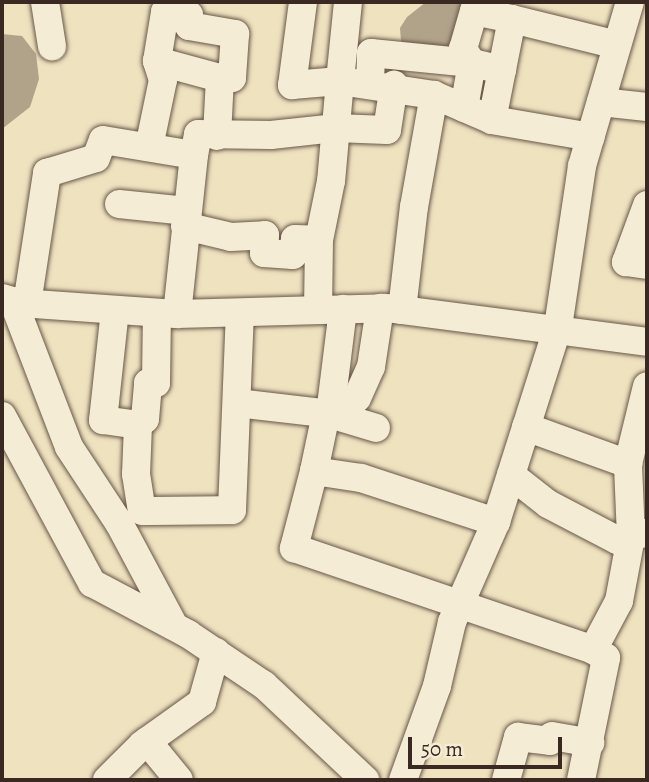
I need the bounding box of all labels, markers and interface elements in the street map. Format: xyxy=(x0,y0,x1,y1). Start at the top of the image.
scale bar xyxy=(411,722,565,766)
text: 50 m xyxy=(421,735,463,763)

